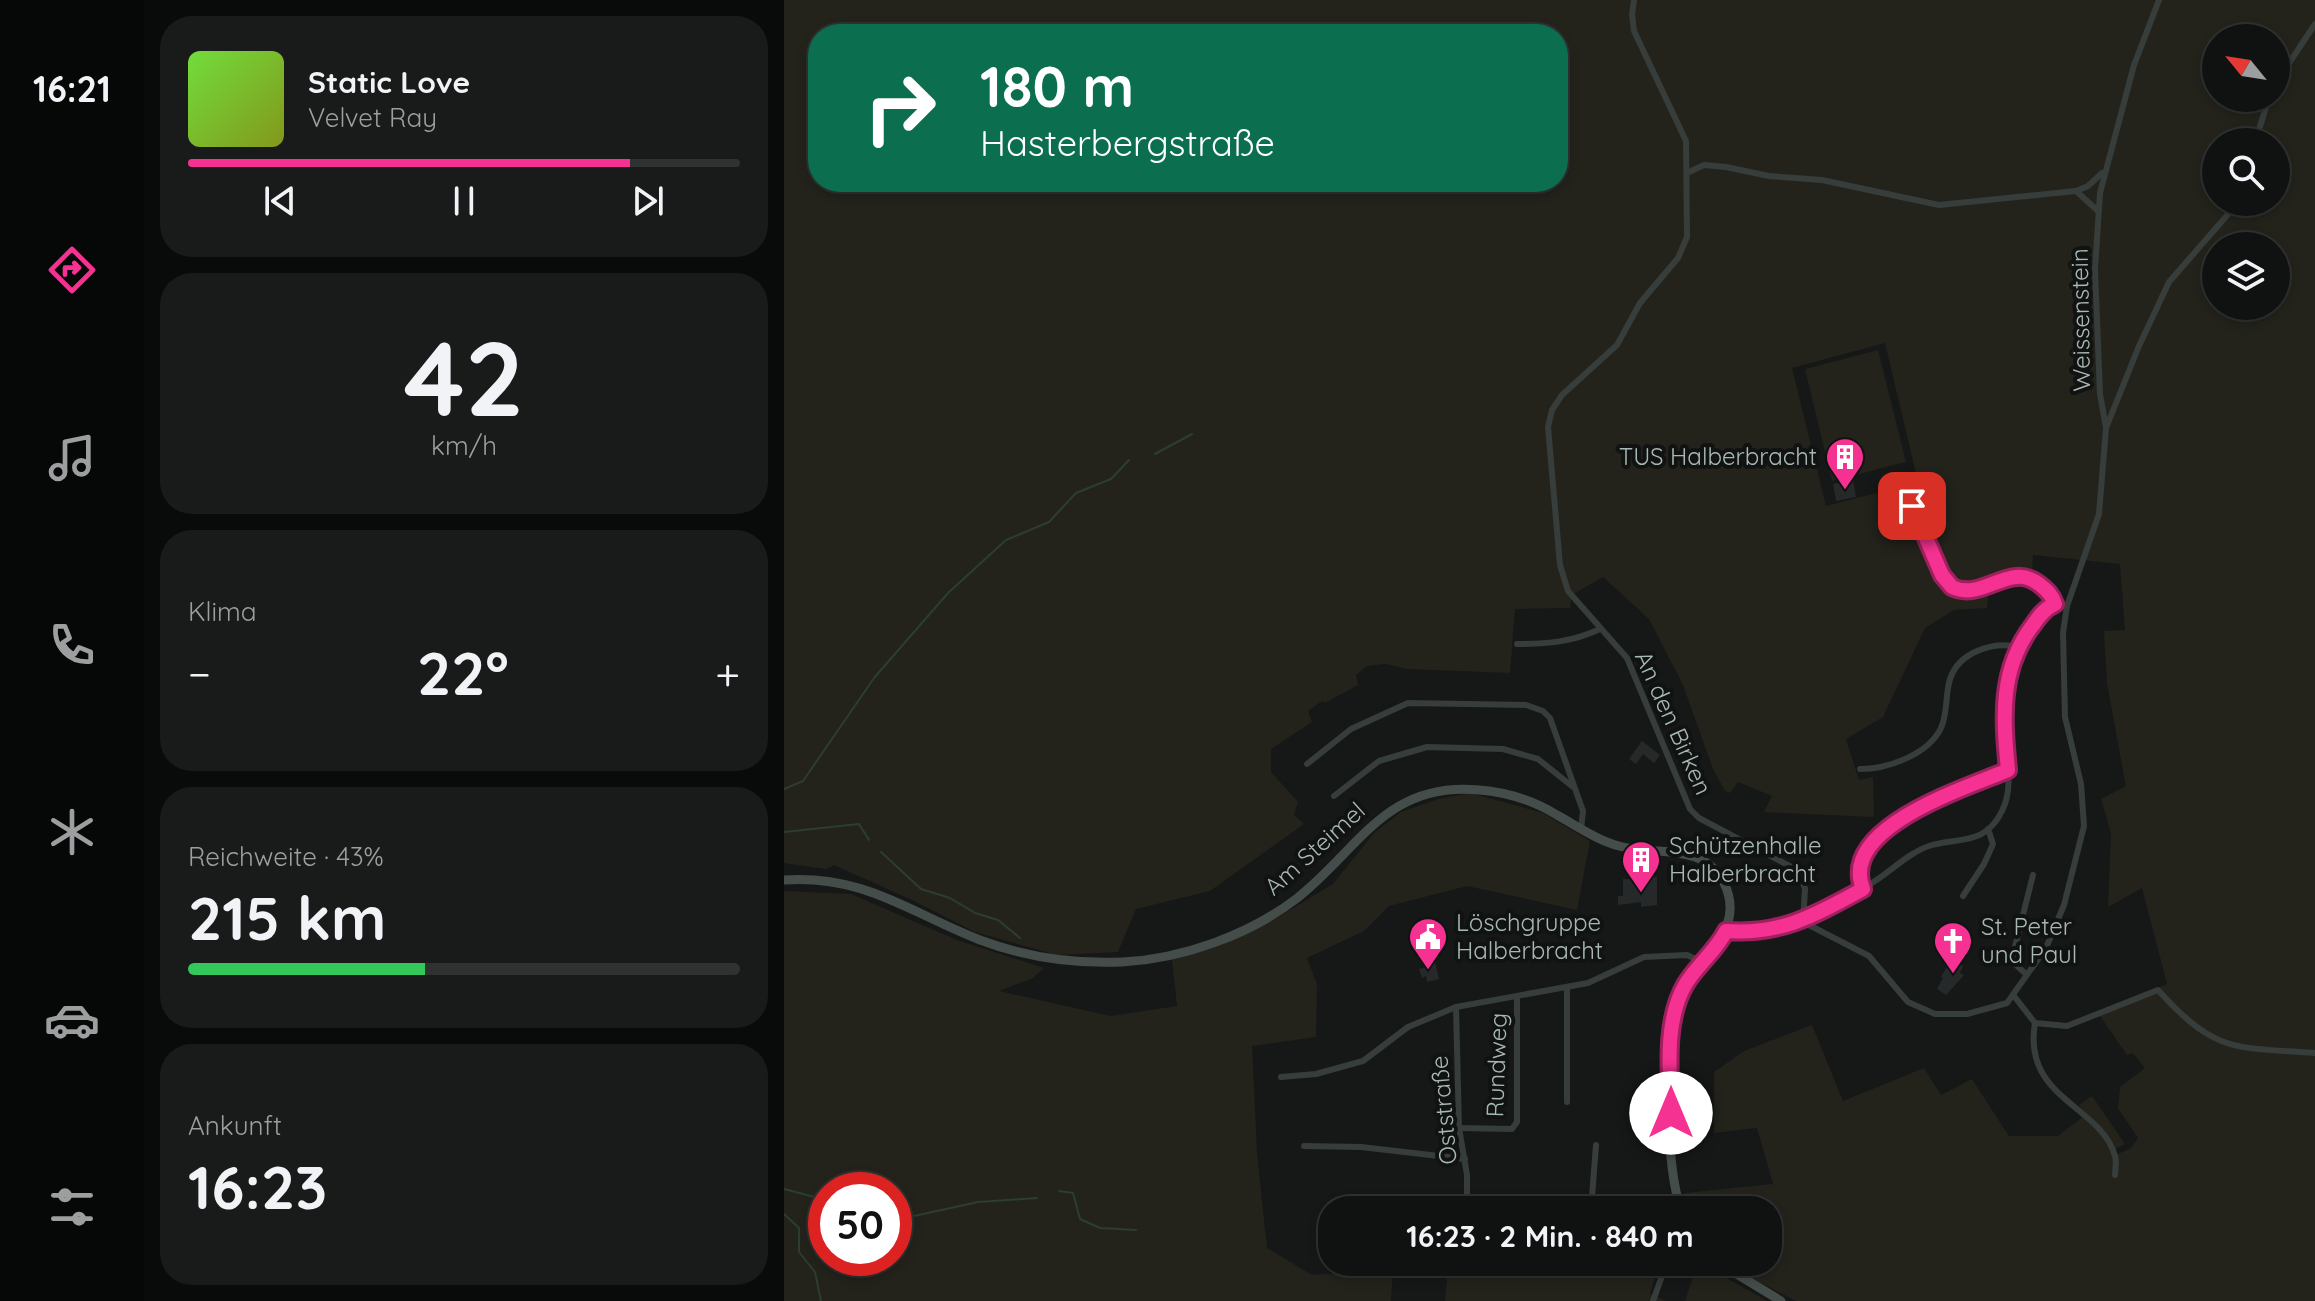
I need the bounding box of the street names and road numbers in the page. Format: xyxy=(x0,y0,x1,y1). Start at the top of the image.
street label: Weissenstein xyxy=(2064,248,2096,392)
street label: An den Birken xyxy=(1629,646,1719,799)
street label: Am Steimel xyxy=(1258,795,1371,901)
street label: Rundweg xyxy=(1479,1012,1513,1118)
street label: Oststraße xyxy=(1423,1054,1463,1166)

